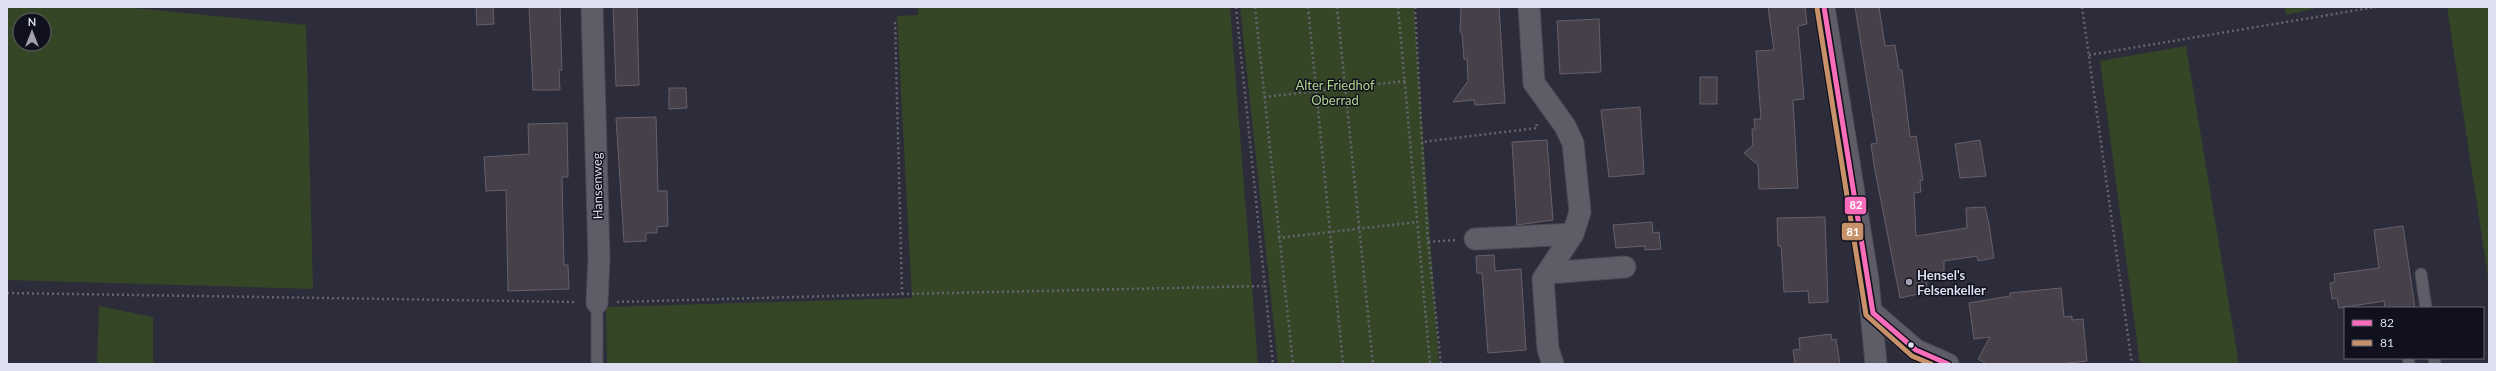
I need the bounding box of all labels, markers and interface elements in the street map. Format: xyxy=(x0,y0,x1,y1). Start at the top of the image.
north arrow xyxy=(12,12,52,52)
text: N xyxy=(28,15,36,28)
park label: Alter Friedhof Oberrad xyxy=(1296,77,1375,108)
street label: Hansenweg xyxy=(588,152,606,220)
line badge: 82 xyxy=(1844,196,1867,215)
text: 82 xyxy=(1850,198,1862,211)
line badge: 81 xyxy=(1841,222,1864,241)
text: 81 xyxy=(1847,225,1859,238)
place label: Hensel's Felsenkeller xyxy=(1917,267,1986,298)
marker: Hensel's Felsenkeller xyxy=(1904,277,1914,287)
legend xyxy=(2344,307,2484,359)
text: 82 xyxy=(2380,315,2394,330)
text: 81 xyxy=(2380,335,2394,350)
unlabelled marker xyxy=(1906,340,1916,350)

